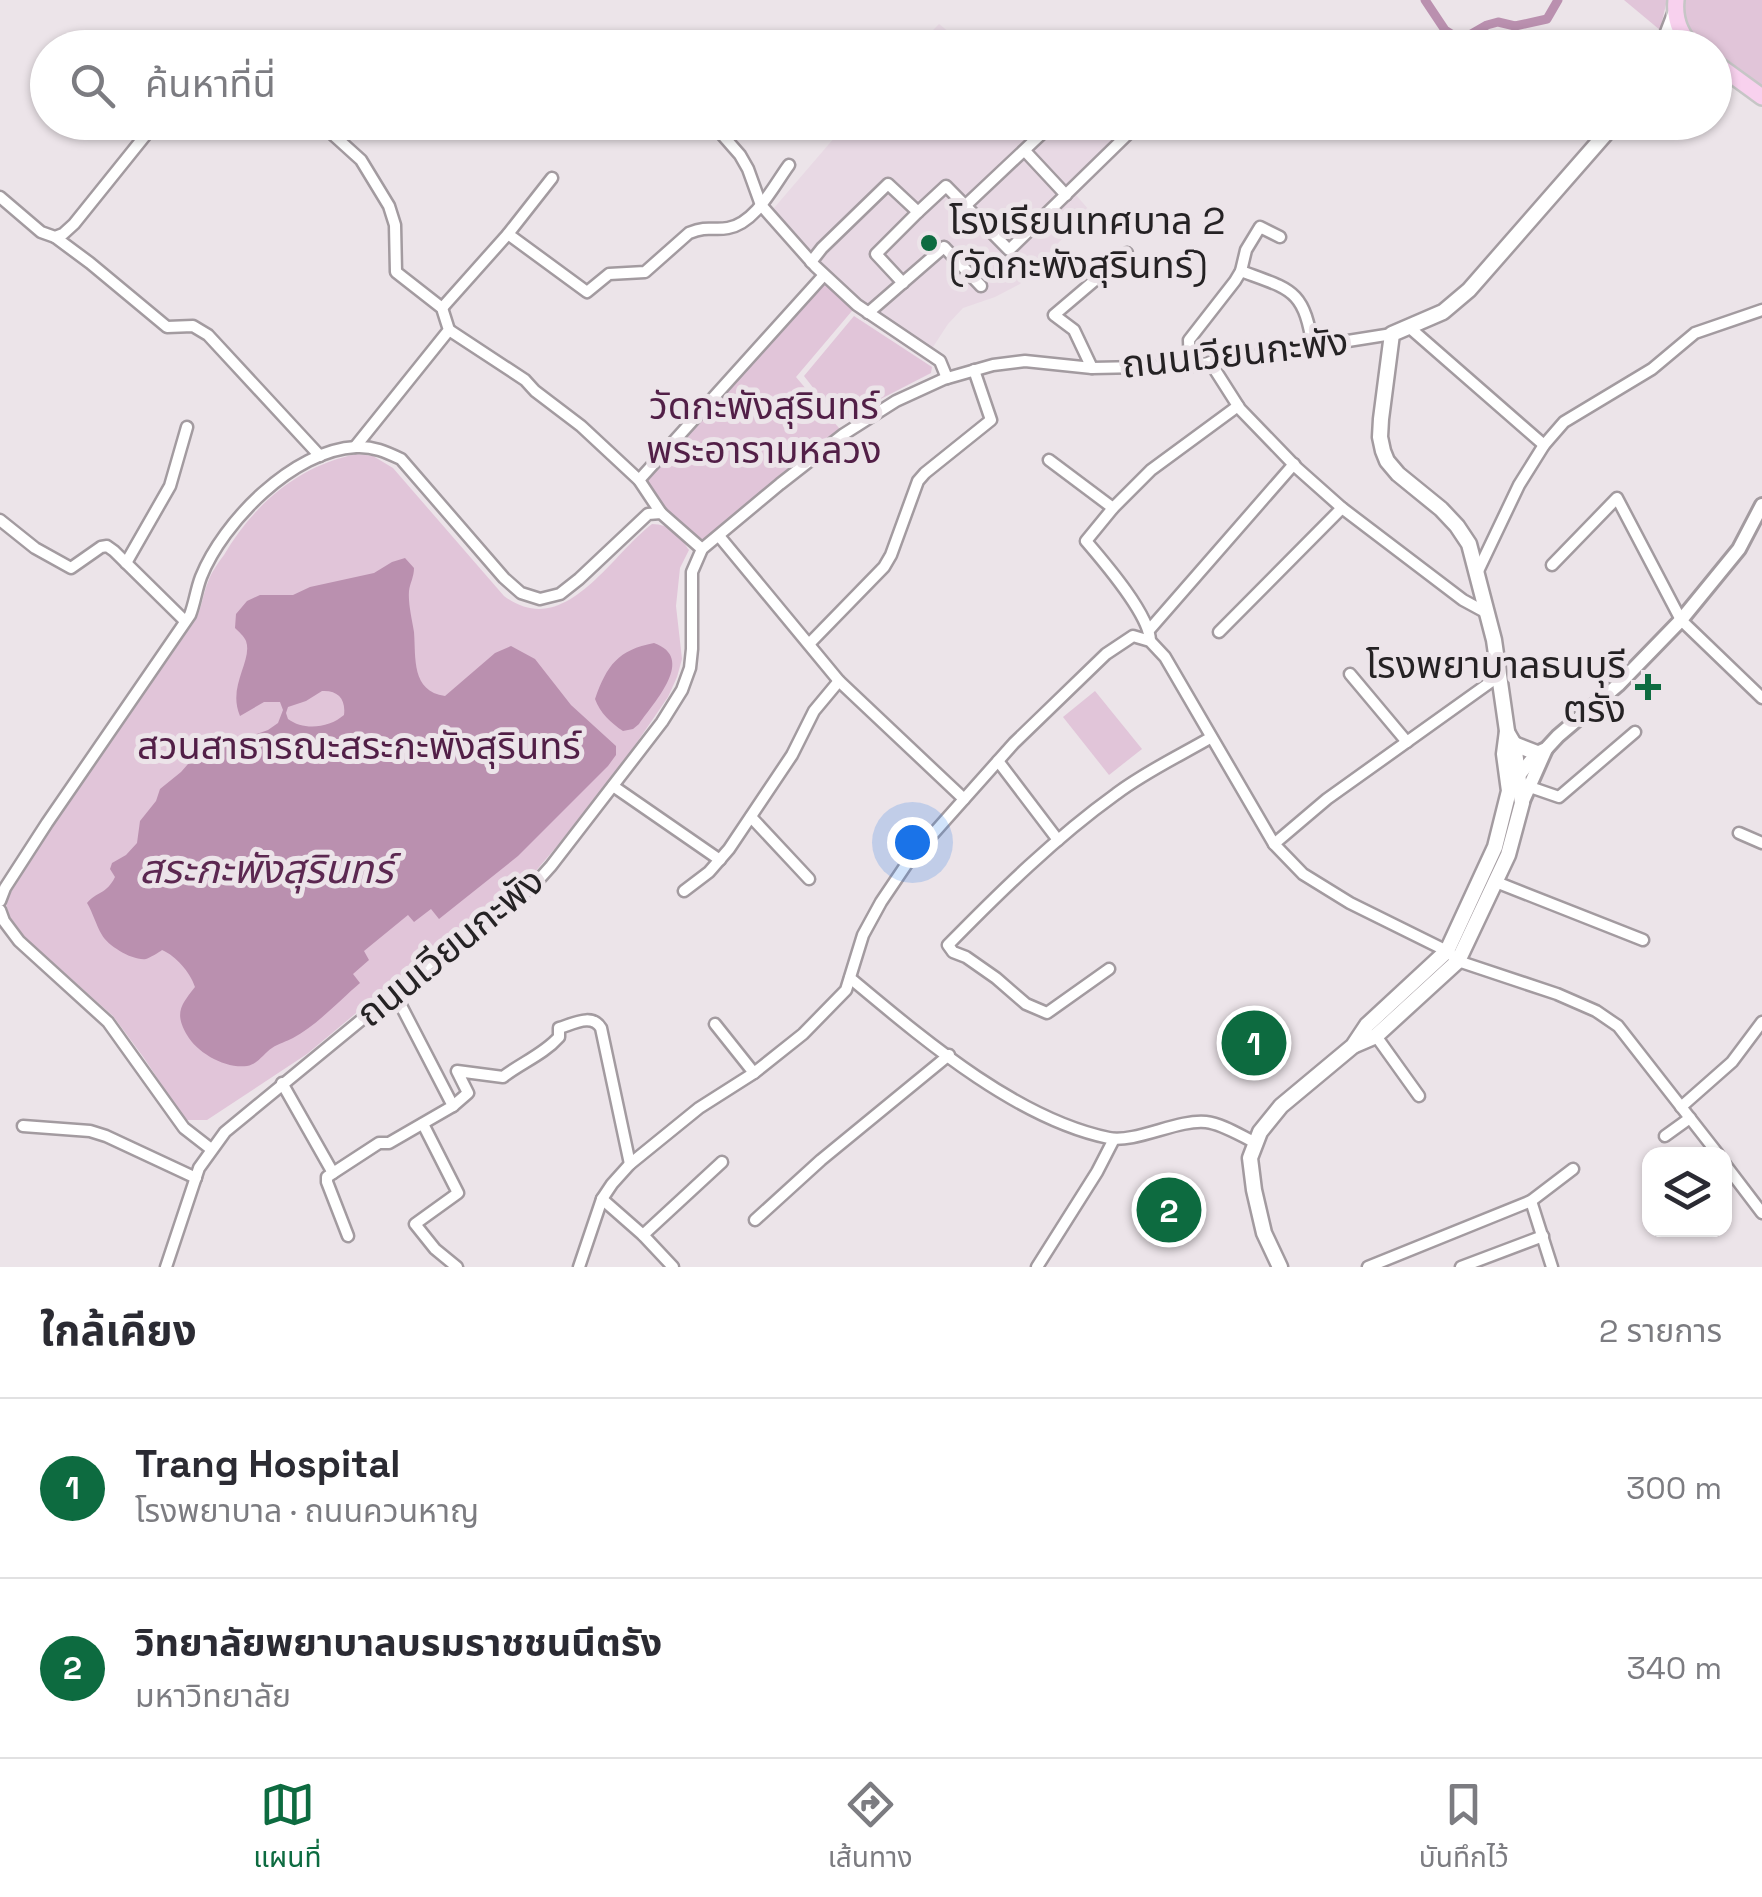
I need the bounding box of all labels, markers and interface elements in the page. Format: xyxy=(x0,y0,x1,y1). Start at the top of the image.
search box xyxy=(30,30,1732,140)
icon: search xyxy=(65,58,120,113)
text: ค้นหาที่นี่ xyxy=(145,60,276,108)
place label: โรงเรียนเทศบาล 2 (วัดกะพังสุรินทร์) xyxy=(949,197,1226,289)
marker: โรงเรียนเทศบาล 2 (วัดกะพังสุรินทร์) xyxy=(918,232,940,254)
street label: ถนนเวียนกะพัง xyxy=(1119,317,1351,389)
park label: วัดกะพังสุรินทร์ พระอารามหลวง xyxy=(646,382,882,474)
place label: โรงพยาบาลธนบุรี ตรัง xyxy=(1366,641,1626,733)
marker: โรงพยาบาลธนบุรี ตรัง xyxy=(1635,674,1661,700)
park label: สวนสาธารณะสระกะพังสุรินทร์ xyxy=(137,722,582,770)
your location xyxy=(887,817,938,868)
water label: สระกะพังสุรินทร์ xyxy=(139,844,402,895)
street label: ถนนเวียนกะพัง xyxy=(347,857,553,1037)
pin: 1 xyxy=(1222,1006,1286,1080)
map controls xyxy=(1642,1147,1732,1237)
button: layers xyxy=(1642,1147,1732,1237)
pin: 2 xyxy=(1136,1172,1202,1248)
text: ใกล้เคียง xyxy=(40,1304,197,1357)
text: 2 รายการ xyxy=(1599,1311,1722,1351)
text: Trang Hospital xyxy=(135,1440,400,1488)
text: 1 xyxy=(65,1468,80,1508)
text: 300 m xyxy=(1626,1468,1722,1508)
text: โรงพยาบาล · ถนนควนหาญ xyxy=(135,1491,479,1531)
text: วิทยาลัยพยาบาลบรมราชชนนีตรัง xyxy=(135,1619,662,1667)
text: 2 xyxy=(63,1648,82,1688)
text: 340 m xyxy=(1626,1648,1722,1688)
text: มหาวิทยาลัย xyxy=(135,1676,291,1716)
tab: แผนที่ xyxy=(253,1777,321,1880)
tab: เส้นทาง xyxy=(828,1777,912,1880)
tab: บันทึกไว้ xyxy=(1419,1777,1509,1880)

